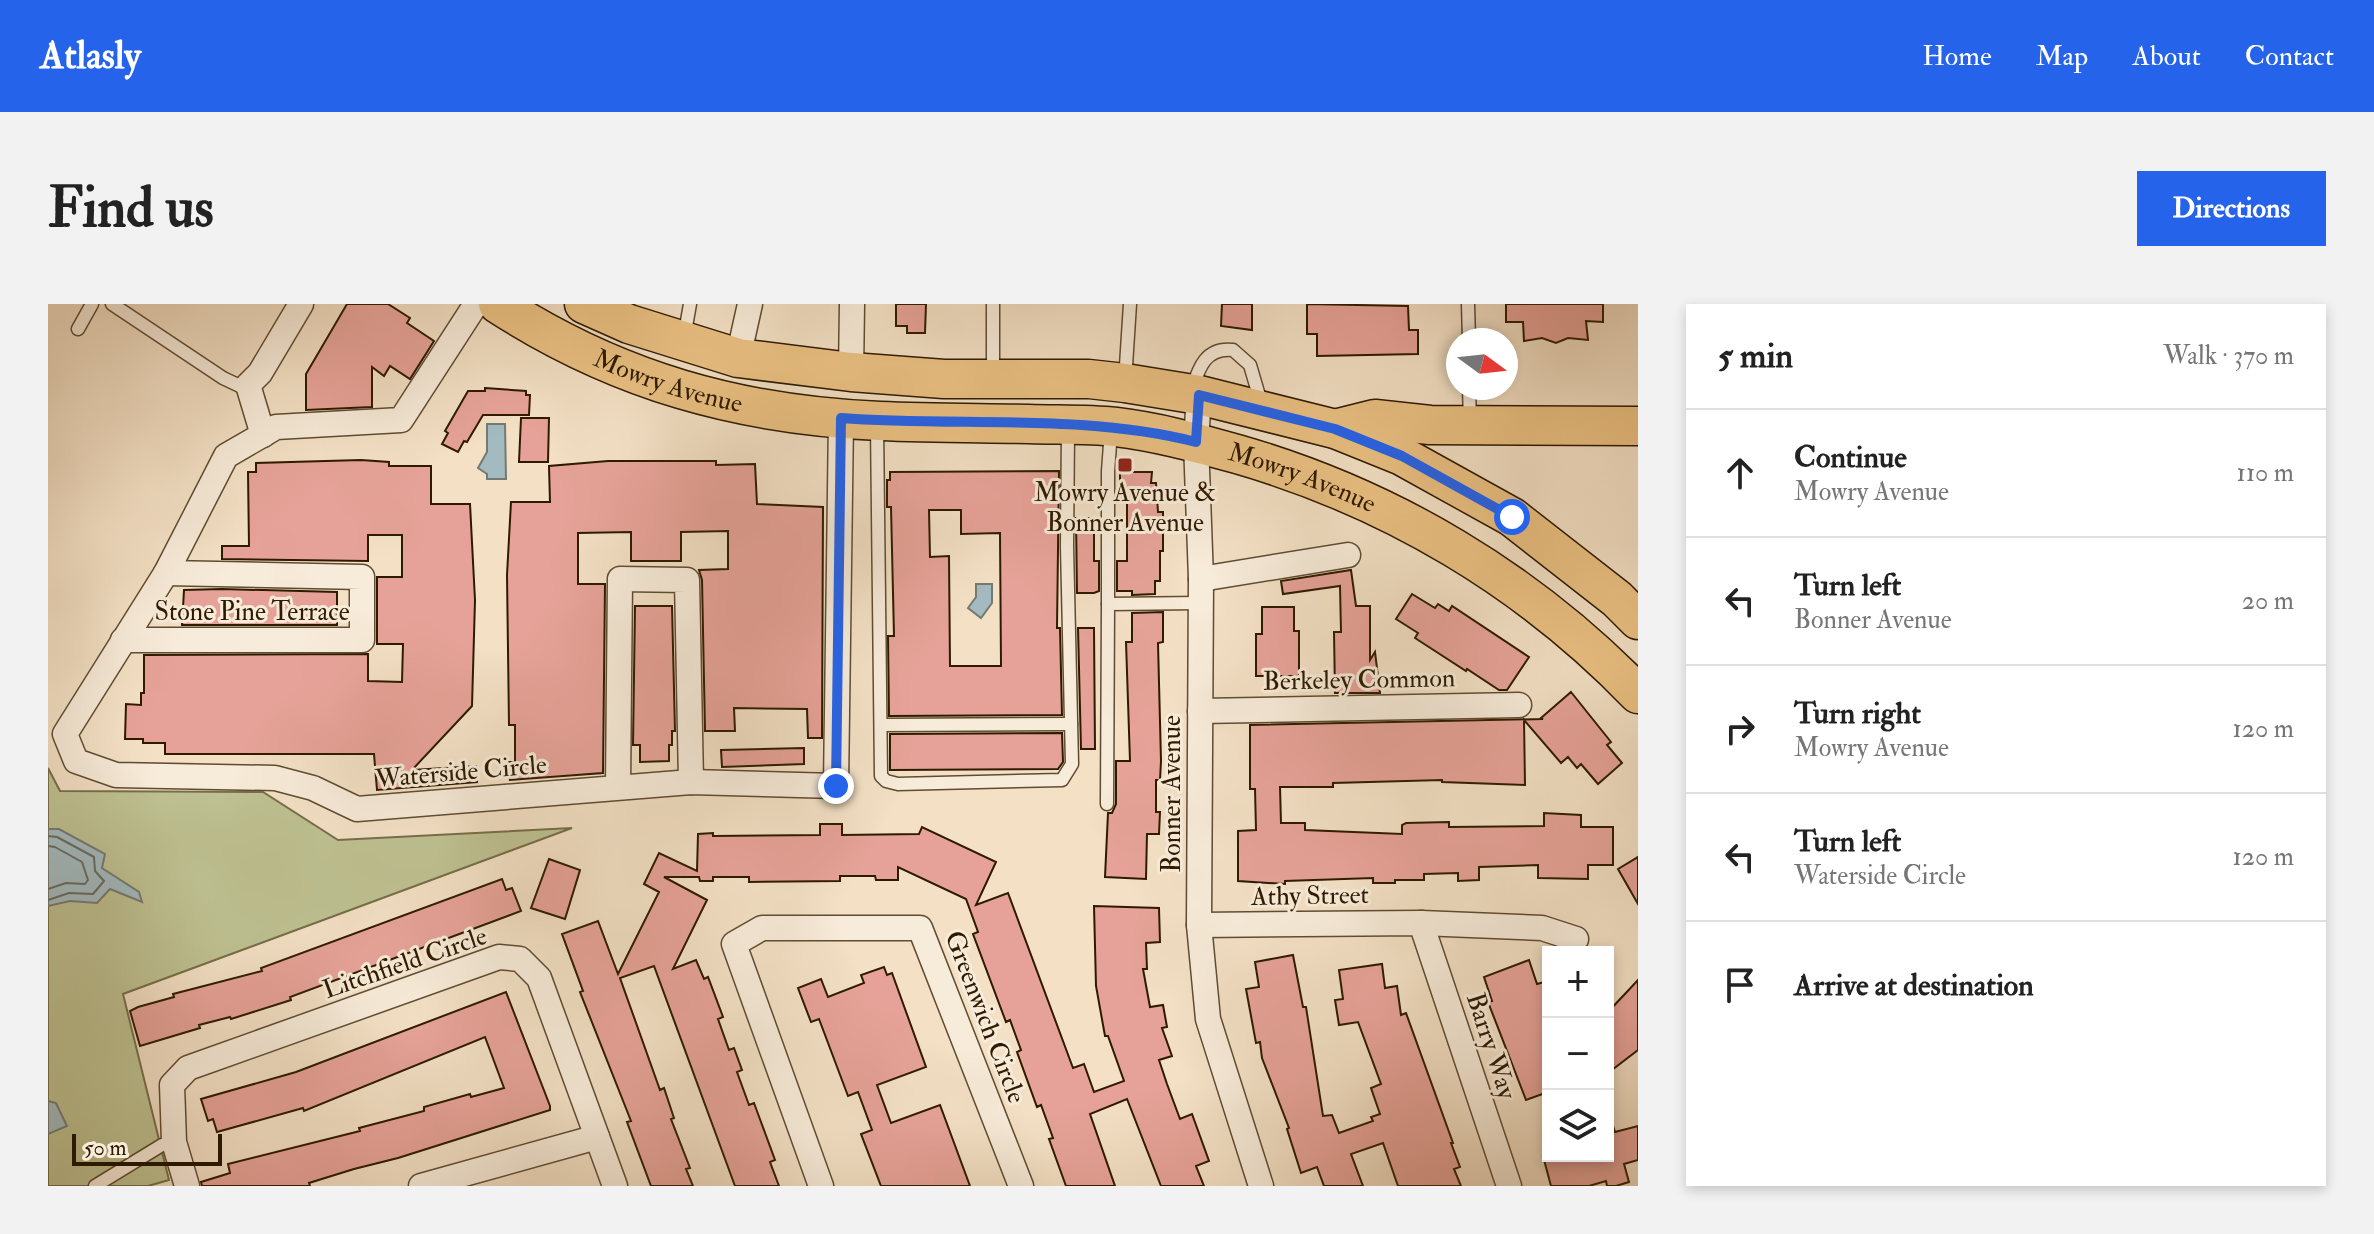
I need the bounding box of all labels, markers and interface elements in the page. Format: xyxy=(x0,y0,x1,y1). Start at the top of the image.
text: Atlasly xyxy=(40,32,141,80)
text: Home xyxy=(1922,39,1992,74)
text: Map xyxy=(2036,39,2088,74)
text: About xyxy=(2132,39,2201,74)
text: Contact xyxy=(2245,39,2334,74)
button: Directions xyxy=(2137,171,2326,246)
text: Find us xyxy=(48,173,214,244)
north arrow xyxy=(1446,328,1518,400)
text: 5 min xyxy=(1718,335,1793,378)
text: Walk · 370 m xyxy=(2163,340,2294,372)
street label: Mowry Avenue xyxy=(588,342,745,420)
street label: Mowry Avenue xyxy=(1225,436,1381,520)
text: Continue xyxy=(1794,439,1907,476)
icon: ahead xyxy=(1718,451,1762,495)
marker: Mowry Avenue & Bonner Avenue xyxy=(1116,456,1134,474)
text: 110 m xyxy=(2237,457,2294,489)
text: Mowry Avenue xyxy=(1794,476,1949,508)
place label: Mowry Avenue & Bonner Avenue xyxy=(1034,477,1216,539)
route start xyxy=(1494,499,1530,535)
text: Turn left xyxy=(1794,567,1901,604)
icon: left xyxy=(1718,579,1762,623)
text: 20 m xyxy=(2242,585,2294,617)
street label: Stone Pine Terrace xyxy=(154,596,350,628)
text: Bonner Avenue xyxy=(1794,604,1952,636)
street label: Berkeley Common xyxy=(1262,662,1456,698)
text: Turn right xyxy=(1794,695,1921,732)
icon: right xyxy=(1718,707,1762,751)
text: 120 m xyxy=(2233,713,2294,745)
street label: Bonner Avenue xyxy=(1156,715,1188,873)
text: Mowry Avenue xyxy=(1794,732,1949,764)
street label: Waterside Circle xyxy=(373,749,548,796)
route end xyxy=(818,768,854,804)
text: Turn left xyxy=(1794,823,1901,860)
icon: left xyxy=(1718,835,1762,879)
text: 120 m xyxy=(2233,841,2294,873)
text: Waterside Circle xyxy=(1794,860,1966,892)
street label: Athy Street xyxy=(1250,879,1369,913)
street label: Litchfield Circle xyxy=(319,920,491,1006)
street label: Greenwich Circle xyxy=(937,926,1033,1108)
map controls xyxy=(1542,946,1614,1162)
button: + xyxy=(1542,946,1614,1018)
icon: arrive xyxy=(1718,963,1762,1007)
text: Arrive at destination xyxy=(1794,967,2034,1004)
street label: Barry Way xyxy=(1459,989,1523,1104)
button: − xyxy=(1542,1018,1614,1090)
button: layers xyxy=(1542,1090,1614,1162)
scale bar xyxy=(72,1130,222,1166)
text: 50 m xyxy=(84,1134,126,1162)

